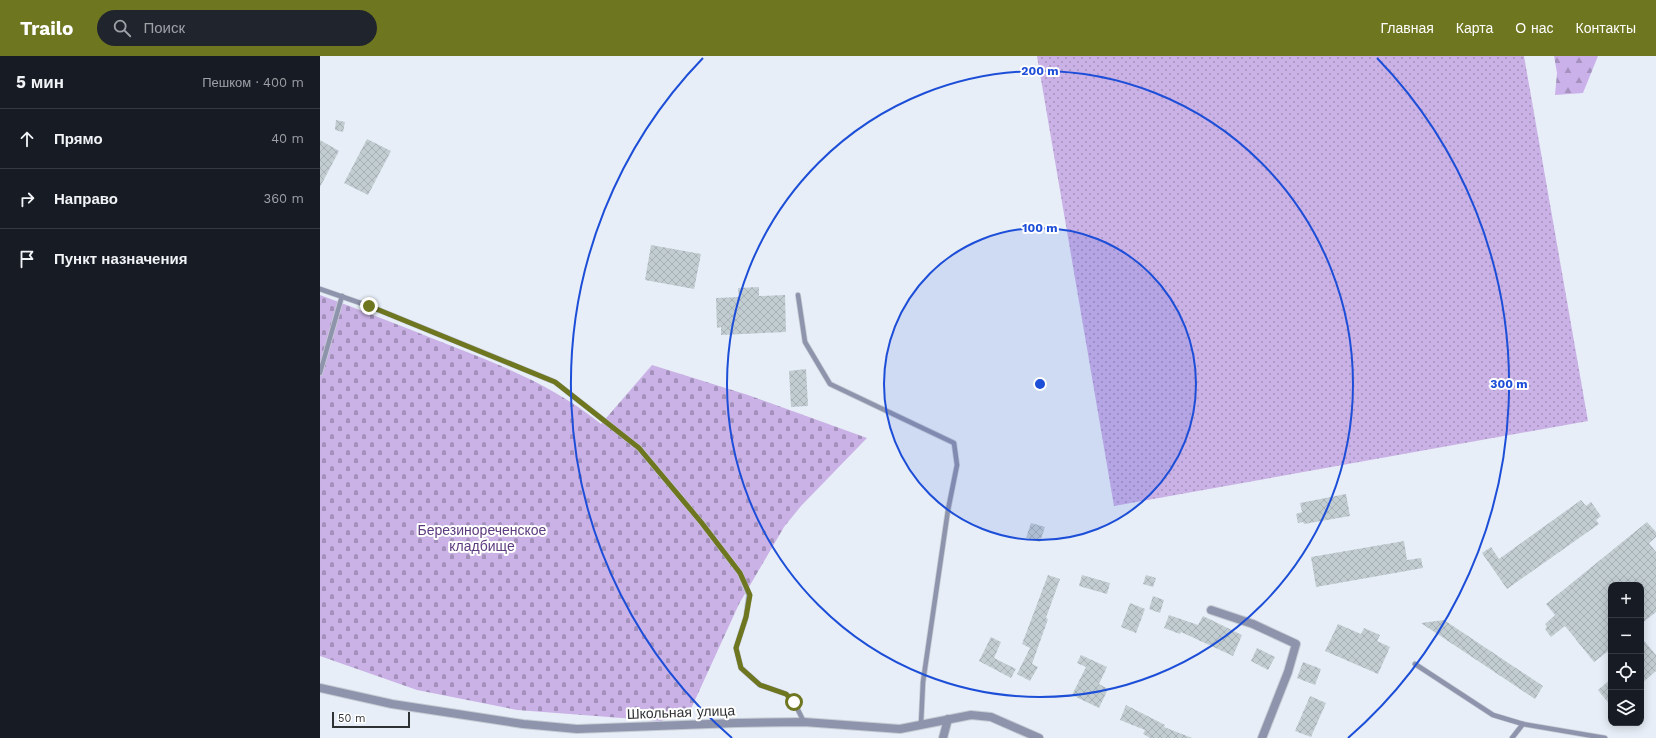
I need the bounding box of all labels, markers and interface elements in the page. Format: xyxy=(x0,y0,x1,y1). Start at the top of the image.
search box xyxy=(97,10,377,46)
text: Trailo xyxy=(20,17,73,40)
icon: search xyxy=(111,17,133,39)
text: Поиск xyxy=(143,19,185,37)
text: Главная xyxy=(1381,20,1434,36)
text: Карта xyxy=(1456,20,1493,36)
text: О нас xyxy=(1515,20,1554,36)
text: Контакты xyxy=(1576,20,1636,36)
text: 200 m xyxy=(1021,64,1059,78)
text: 5 мин xyxy=(16,72,64,92)
text: Пешком · 400 m xyxy=(202,75,304,90)
icon: ahead xyxy=(16,128,38,150)
text: Прямо xyxy=(54,130,103,148)
text: 40 m xyxy=(271,131,304,146)
icon: right xyxy=(16,188,38,210)
text: Направо xyxy=(54,190,118,208)
text: 360 m xyxy=(264,191,304,206)
text: 100 m xyxy=(1022,221,1058,235)
icon: arrive xyxy=(16,248,38,270)
text: Пункт назначения xyxy=(54,250,187,268)
route end xyxy=(360,297,378,315)
centre of rings xyxy=(1033,377,1047,391)
text: 300 m xyxy=(1490,377,1528,391)
park label: Березинореченское кладбище xyxy=(418,522,547,554)
map controls xyxy=(1608,582,1644,726)
button: + xyxy=(1608,582,1644,618)
button: − xyxy=(1608,618,1644,654)
button: locate xyxy=(1608,654,1644,690)
button: layers xyxy=(1608,690,1644,726)
route start xyxy=(785,693,803,711)
street label: Школьная улица xyxy=(627,702,736,722)
scale bar xyxy=(332,710,410,729)
text: 50 m xyxy=(338,712,365,725)

